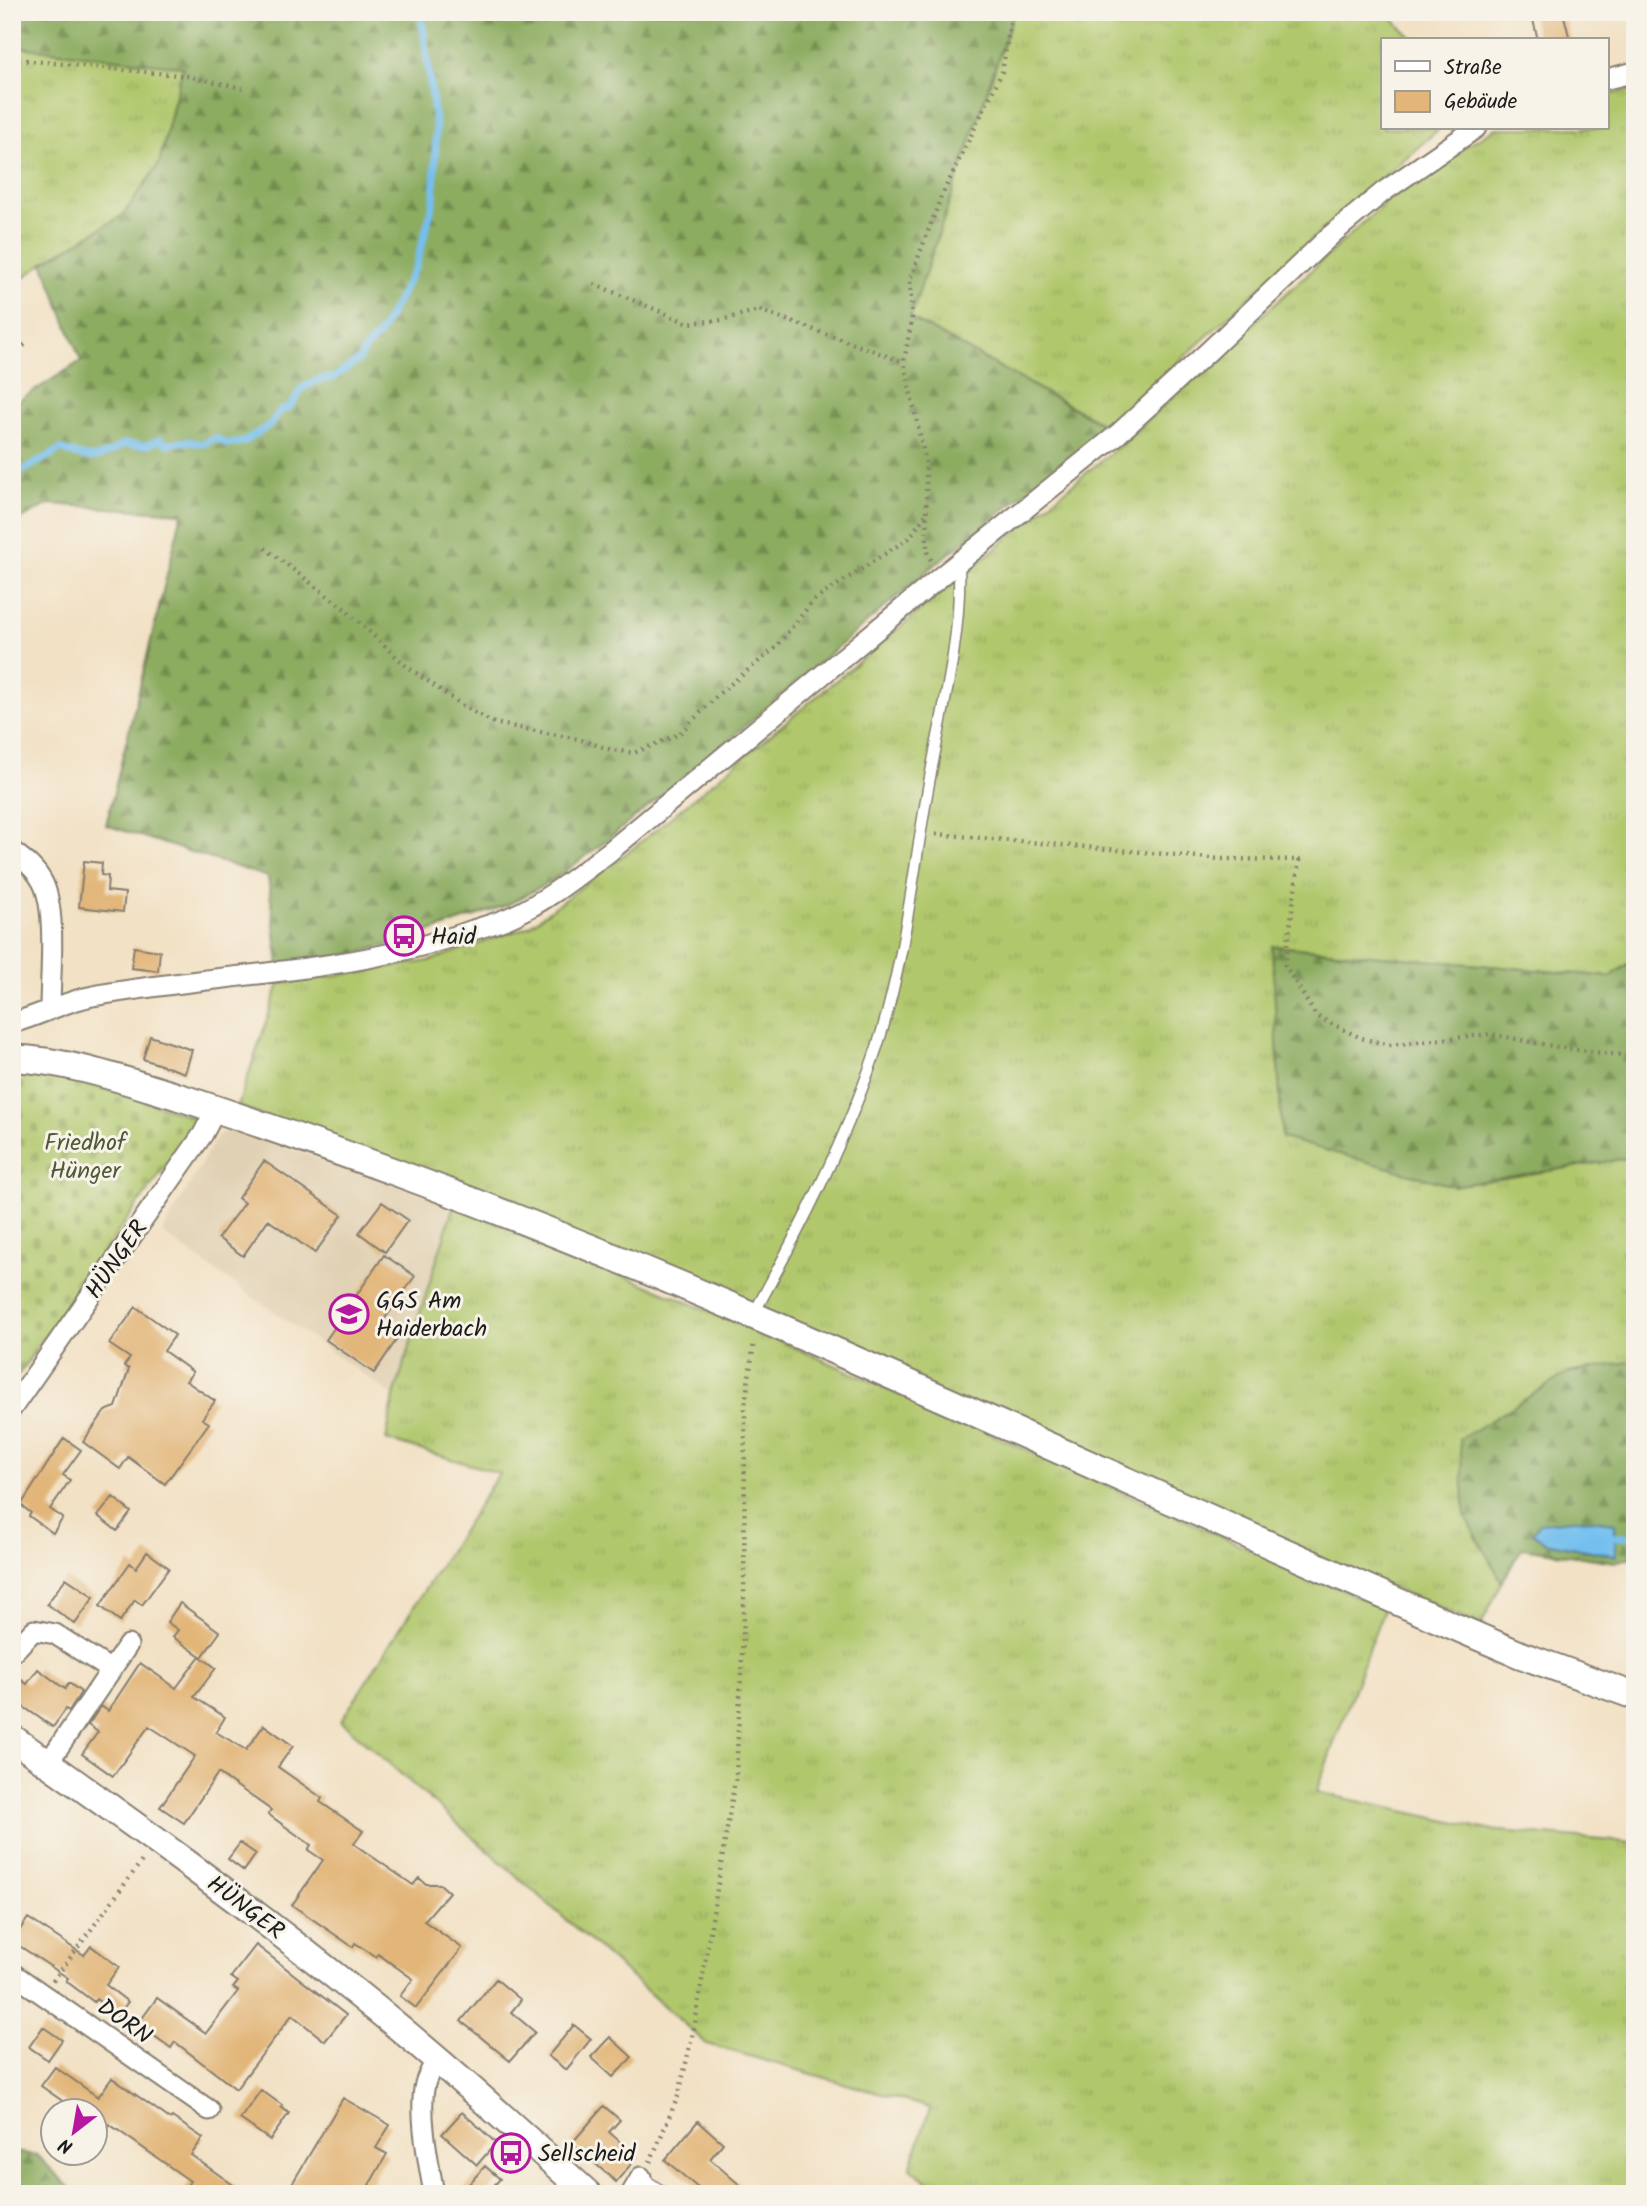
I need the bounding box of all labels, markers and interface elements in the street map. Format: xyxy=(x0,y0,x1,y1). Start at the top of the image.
legend xyxy=(1381,38,1608,130)
text: Straße xyxy=(1444,52,1502,85)
text: Gebäude xyxy=(1444,86,1518,119)
bus stop icon: Haid xyxy=(383,915,425,957)
place label: Haid xyxy=(431,918,477,957)
park label: Friedhof Hünger xyxy=(44,1124,129,1191)
street label: HÜNGER xyxy=(76,1212,159,1308)
place label: GGS Am Haiderbach xyxy=(376,1282,487,1349)
school or university icon: GGS Am Haiderbach xyxy=(328,1293,370,1335)
street label: HÜNGER xyxy=(198,1866,292,1951)
street label: DORN xyxy=(88,1989,160,2056)
north arrow xyxy=(38,2098,108,2168)
text: N xyxy=(53,2129,79,2161)
bus stop icon: Sellscheid xyxy=(490,2132,532,2174)
place label: Sellscheid xyxy=(538,2135,637,2174)

